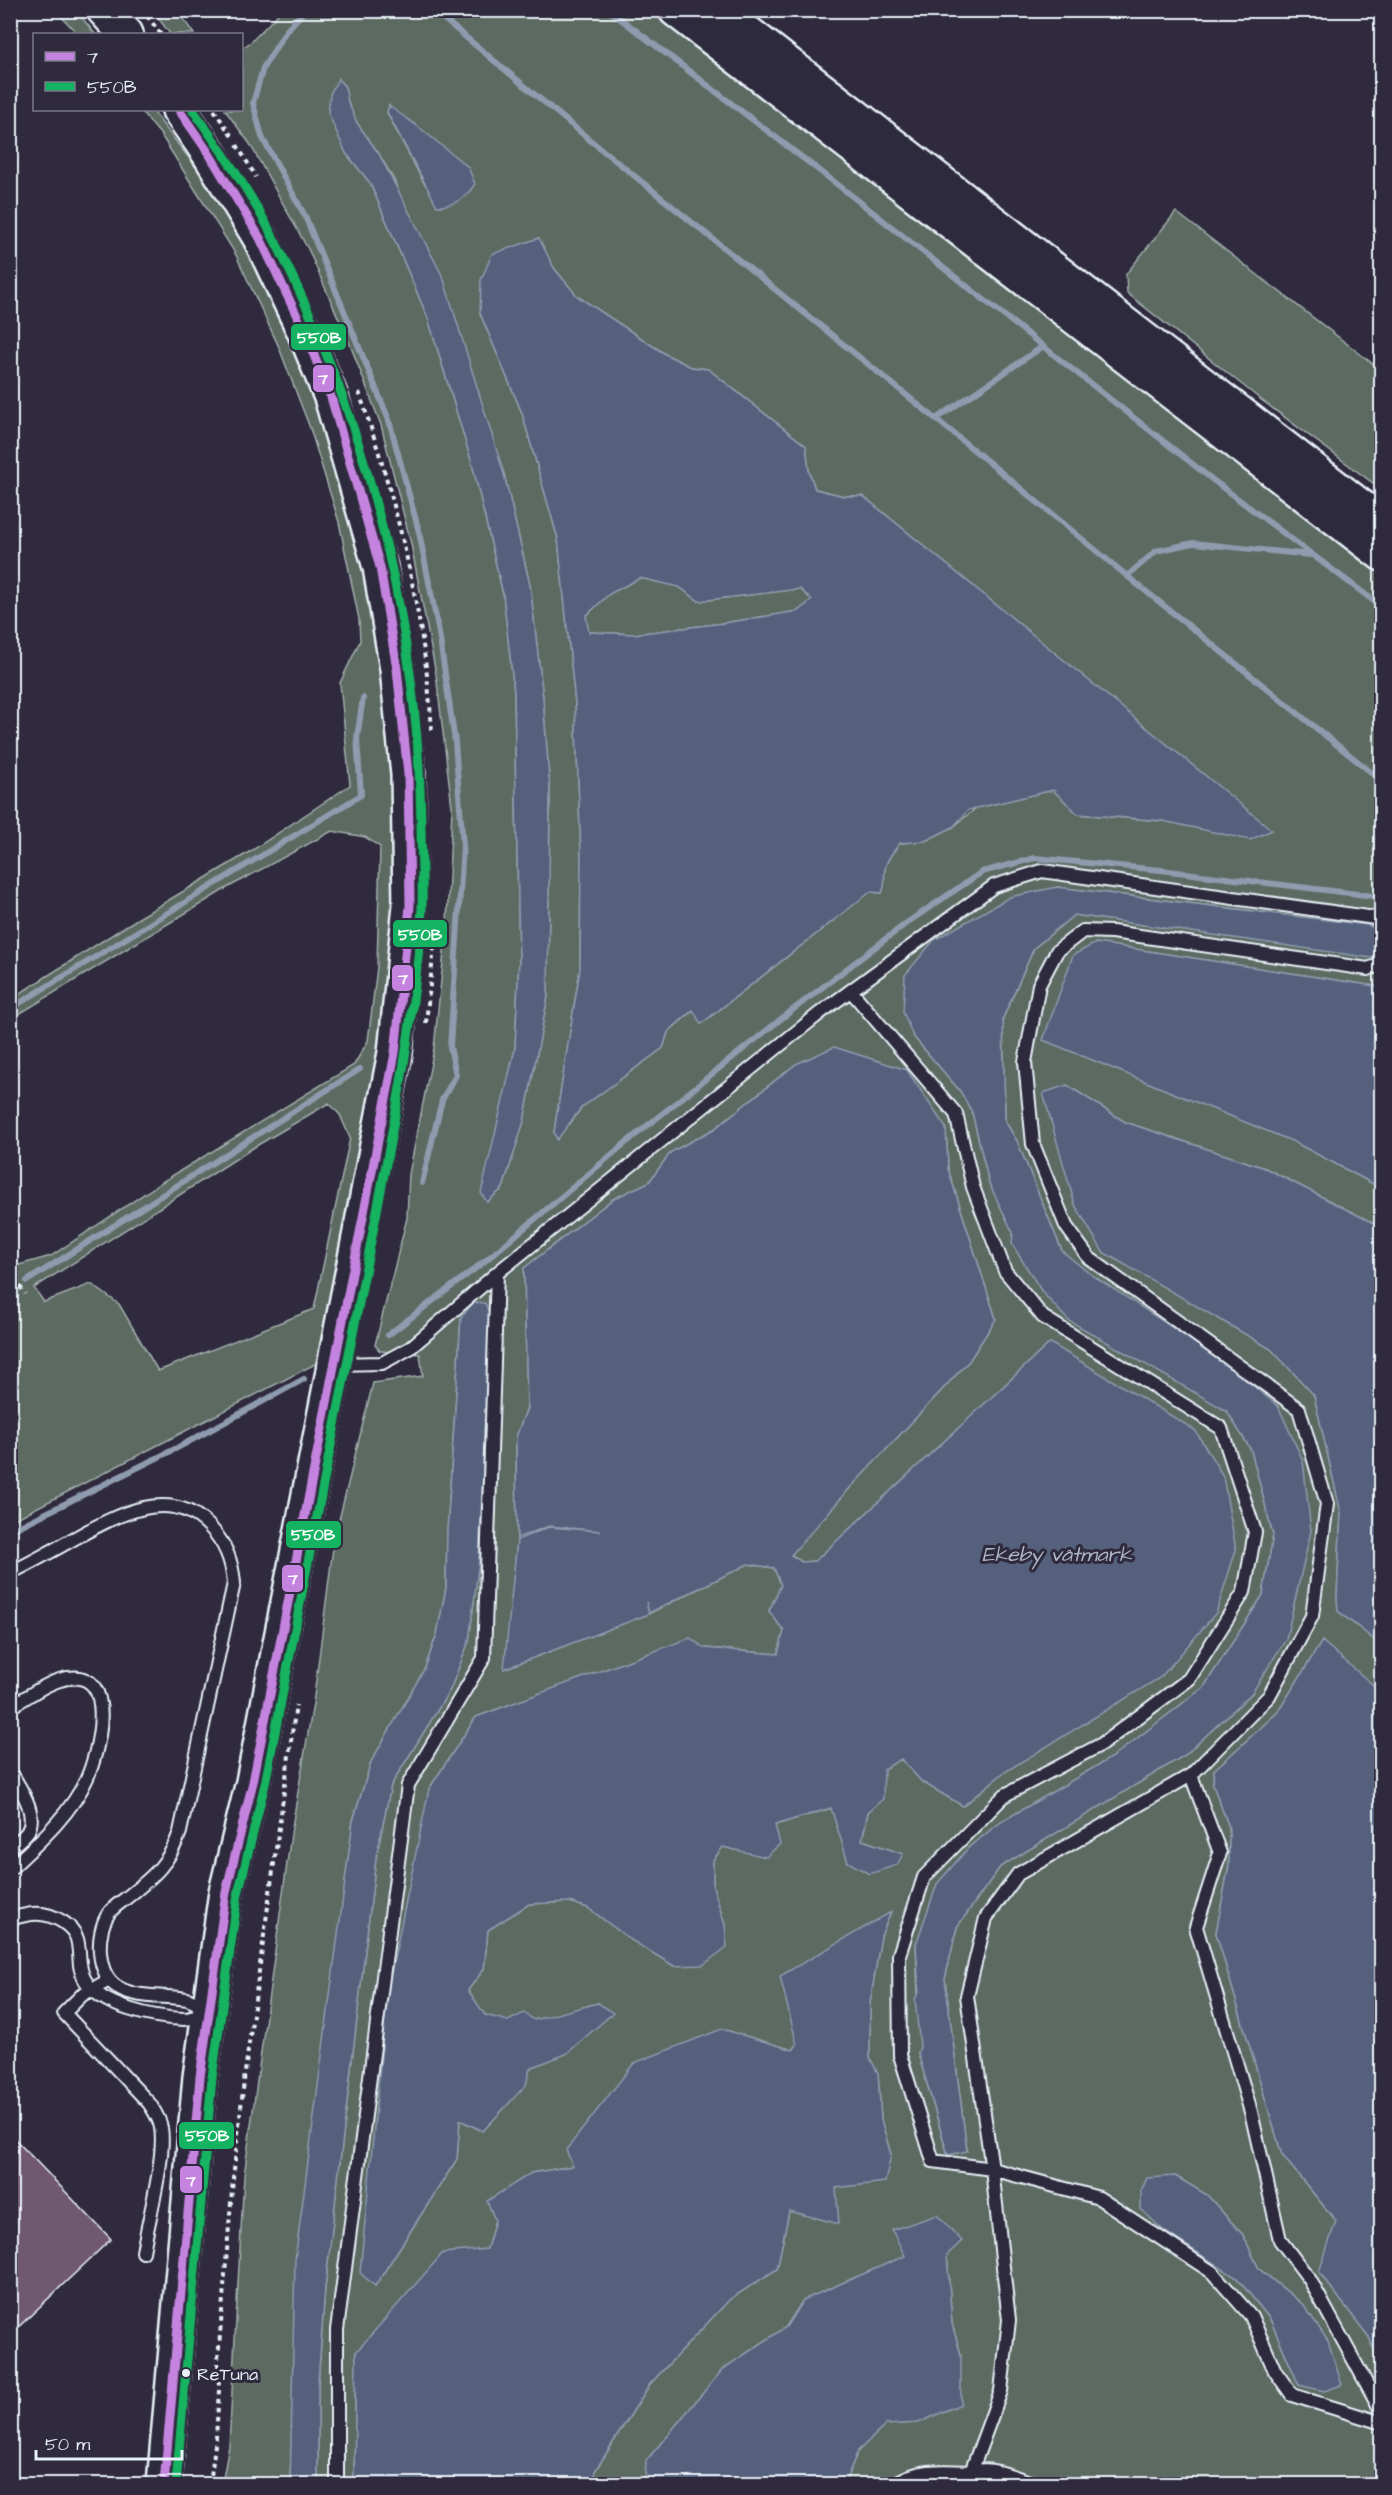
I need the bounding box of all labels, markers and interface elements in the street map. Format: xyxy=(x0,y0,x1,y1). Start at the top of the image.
legend xyxy=(33,33,243,111)
text: 7 xyxy=(87,45,98,70)
text: 550B xyxy=(87,75,137,100)
line badge: 550B xyxy=(290,323,347,351)
text: 550B xyxy=(297,327,342,349)
line badge: 7 xyxy=(312,364,335,393)
text: 7 xyxy=(317,368,328,390)
line badge: 550B xyxy=(392,919,448,948)
text: 550B xyxy=(398,924,443,946)
line badge: 7 xyxy=(391,964,414,992)
text: 7 xyxy=(397,968,408,990)
line badge: 550B xyxy=(285,1520,342,1549)
text: 550B xyxy=(291,1524,336,1546)
water label: Ekeby våtmark xyxy=(982,1540,1133,1570)
line badge: 7 xyxy=(281,1564,304,1593)
text: 7 xyxy=(287,1568,298,1590)
line badge: 550B xyxy=(178,2121,235,2150)
text: 550B xyxy=(185,2125,230,2147)
line badge: 7 xyxy=(179,2165,203,2194)
text: 7 xyxy=(185,2170,196,2192)
place label: ReTuna xyxy=(197,2362,258,2387)
marker: ReTuna xyxy=(180,2367,192,2379)
scale bar xyxy=(36,2423,182,2461)
text: 50 m xyxy=(45,2432,90,2457)

